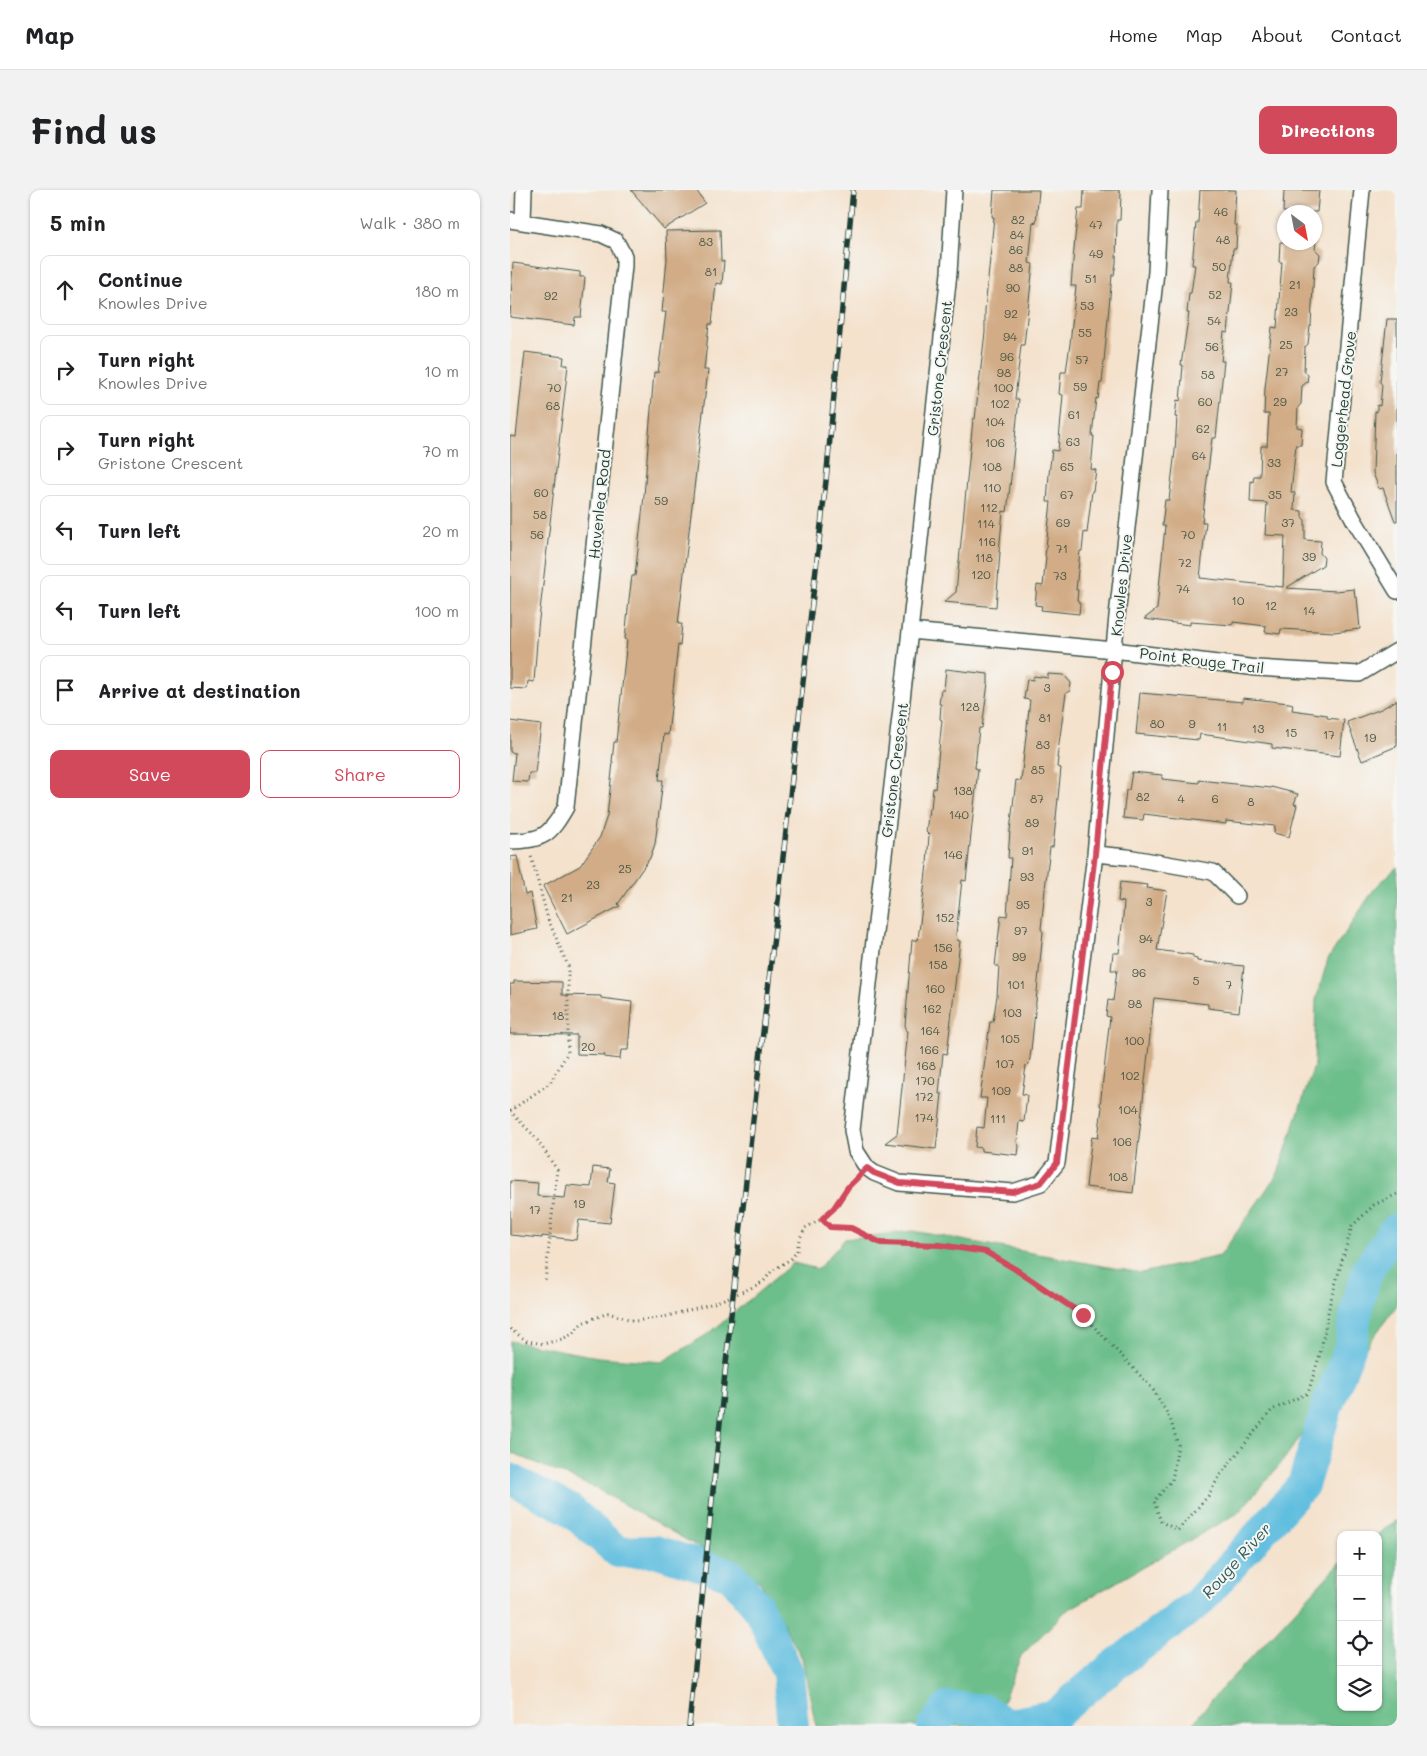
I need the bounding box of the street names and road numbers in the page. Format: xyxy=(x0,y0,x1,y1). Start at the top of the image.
street label: Gristone Crescent xyxy=(922,299,956,437)
street label: Loggerhead Grove xyxy=(1326,330,1360,468)
street label: Havenlea Road xyxy=(583,448,615,560)
street label: Knowles Drive xyxy=(1106,533,1136,637)
street label: Point Rouge Trail xyxy=(1139,642,1265,678)
street label: Gristone Crescent xyxy=(876,701,912,839)

